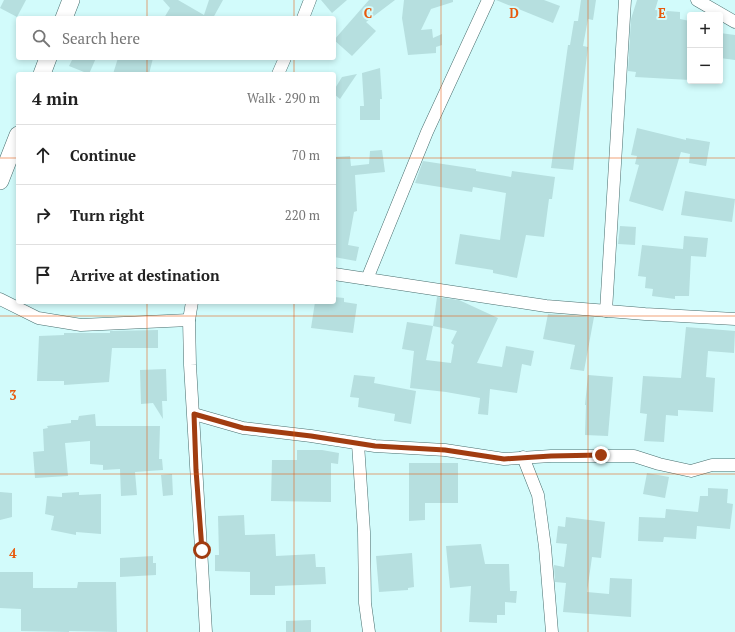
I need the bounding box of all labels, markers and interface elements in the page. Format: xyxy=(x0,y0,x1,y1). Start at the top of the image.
text: C xyxy=(364,4,372,22)
text: D xyxy=(509,4,519,22)
text: E xyxy=(658,4,666,22)
map controls xyxy=(687,12,723,84)
button: + xyxy=(687,12,723,48)
search box xyxy=(16,16,336,60)
icon: search xyxy=(30,27,52,49)
text: Search here xyxy=(62,28,140,48)
button: − xyxy=(687,48,723,84)
text: 4 min xyxy=(32,87,79,110)
text: Walk · 290 m xyxy=(247,89,320,107)
icon: ahead xyxy=(32,144,54,166)
text: Continue xyxy=(70,145,136,165)
text: 70 m xyxy=(292,146,320,164)
icon: right xyxy=(32,204,54,226)
text: Turn right xyxy=(70,205,145,225)
text: 220 m xyxy=(285,206,320,224)
icon: arrive xyxy=(32,264,54,286)
text: Arrive at destination xyxy=(70,265,220,285)
text: 3 xyxy=(9,386,17,404)
route end xyxy=(592,446,610,464)
route start xyxy=(193,541,211,559)
text: 4 xyxy=(9,544,17,562)

